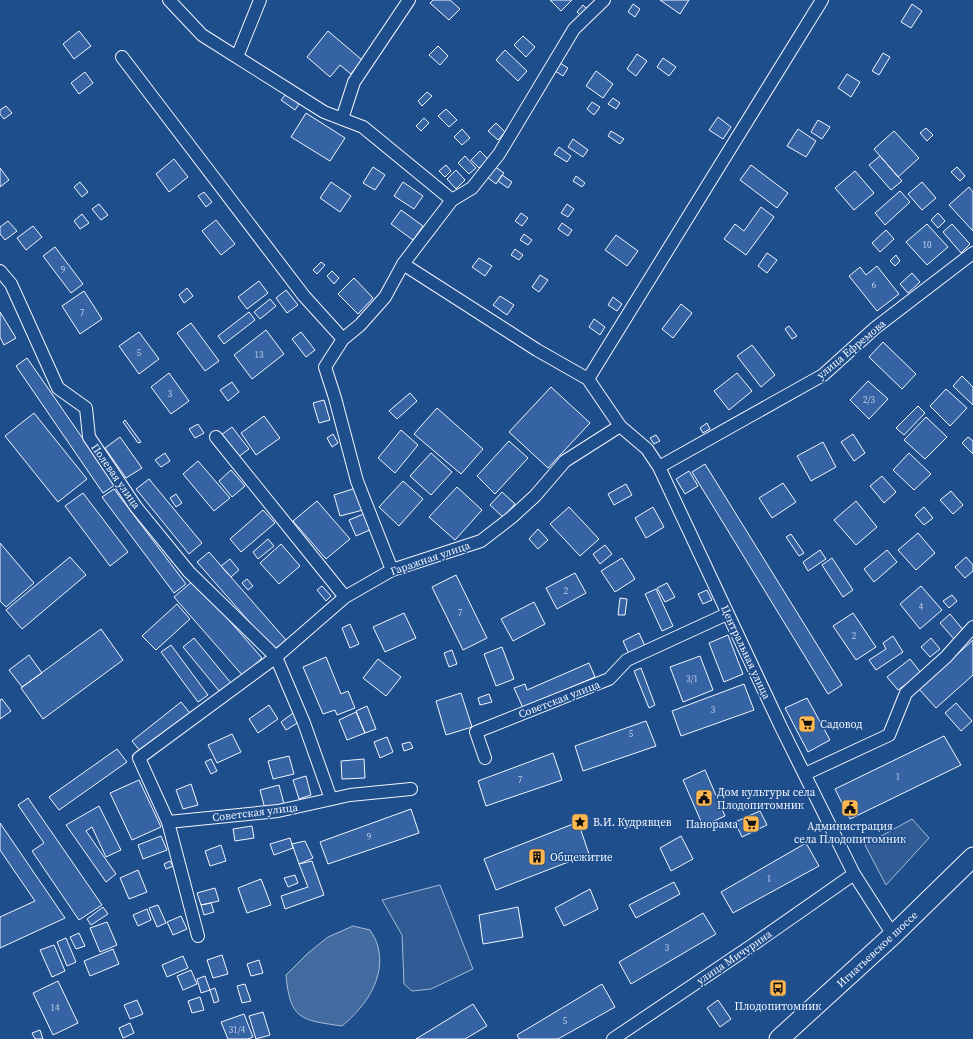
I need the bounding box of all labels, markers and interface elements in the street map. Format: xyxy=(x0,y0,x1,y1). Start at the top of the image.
house number: 10 xyxy=(922,239,932,251)
house number: 9 xyxy=(61,264,66,276)
house number: 6 xyxy=(872,279,877,291)
house number: 7 xyxy=(80,307,85,319)
street label: улица Ефремова xyxy=(814,316,889,383)
house number: 5 xyxy=(137,347,142,359)
house number: 13 xyxy=(254,349,264,361)
house number: 3 xyxy=(168,388,173,400)
house number: 2/3 xyxy=(863,394,875,406)
street label: Полевая улица xyxy=(87,441,144,512)
street label: Гаражная улица xyxy=(388,538,472,579)
house number: 2 xyxy=(564,585,569,597)
house number: 4 xyxy=(919,601,924,613)
street label: Центральная улица xyxy=(717,603,774,702)
house number: 7 xyxy=(458,607,463,619)
house number: 2 xyxy=(852,630,857,642)
house number: 3/1 xyxy=(686,673,698,685)
street label: Советская улица xyxy=(516,677,603,722)
house number: 3 xyxy=(711,704,716,716)
supermarket icon: Садовод xyxy=(797,714,817,734)
place label: Садовод xyxy=(820,717,863,732)
house number: 5 xyxy=(629,728,634,740)
house number: 1 xyxy=(896,771,900,783)
house number: 7 xyxy=(518,774,523,786)
place label: Дом культуры села Плодопитомник xyxy=(717,785,816,813)
public building icon: Дом культуры села Плодопитомник xyxy=(694,788,714,808)
public building icon: Администрация села Плодопитомник xyxy=(840,798,860,818)
street label: Советская улица xyxy=(211,800,299,825)
place icon: В.И. Кудрявцев xyxy=(570,812,590,832)
supermarket icon: Панорама xyxy=(741,814,761,834)
place label: В.И. Кудрявцев xyxy=(593,815,672,830)
place label: Панорама xyxy=(686,817,738,832)
place label: Администрация села Плодопитомник xyxy=(794,819,906,847)
house number: 9 xyxy=(367,831,372,843)
building icon: Общежитие xyxy=(527,847,547,867)
place label: Общежитие xyxy=(550,850,613,865)
house number: 1 xyxy=(767,873,771,885)
street label: Игнатьевское шоссе xyxy=(834,908,921,991)
street label: улица Мичурина xyxy=(694,926,775,988)
house number: 3 xyxy=(665,942,670,954)
bus stop icon: Плодопитомник xyxy=(768,978,788,998)
place label: Плодопитомник xyxy=(735,999,821,1014)
house number: 14 xyxy=(50,1002,60,1014)
house number: 5 xyxy=(563,1015,568,1027)
house number: 31/4 xyxy=(229,1024,246,1036)

